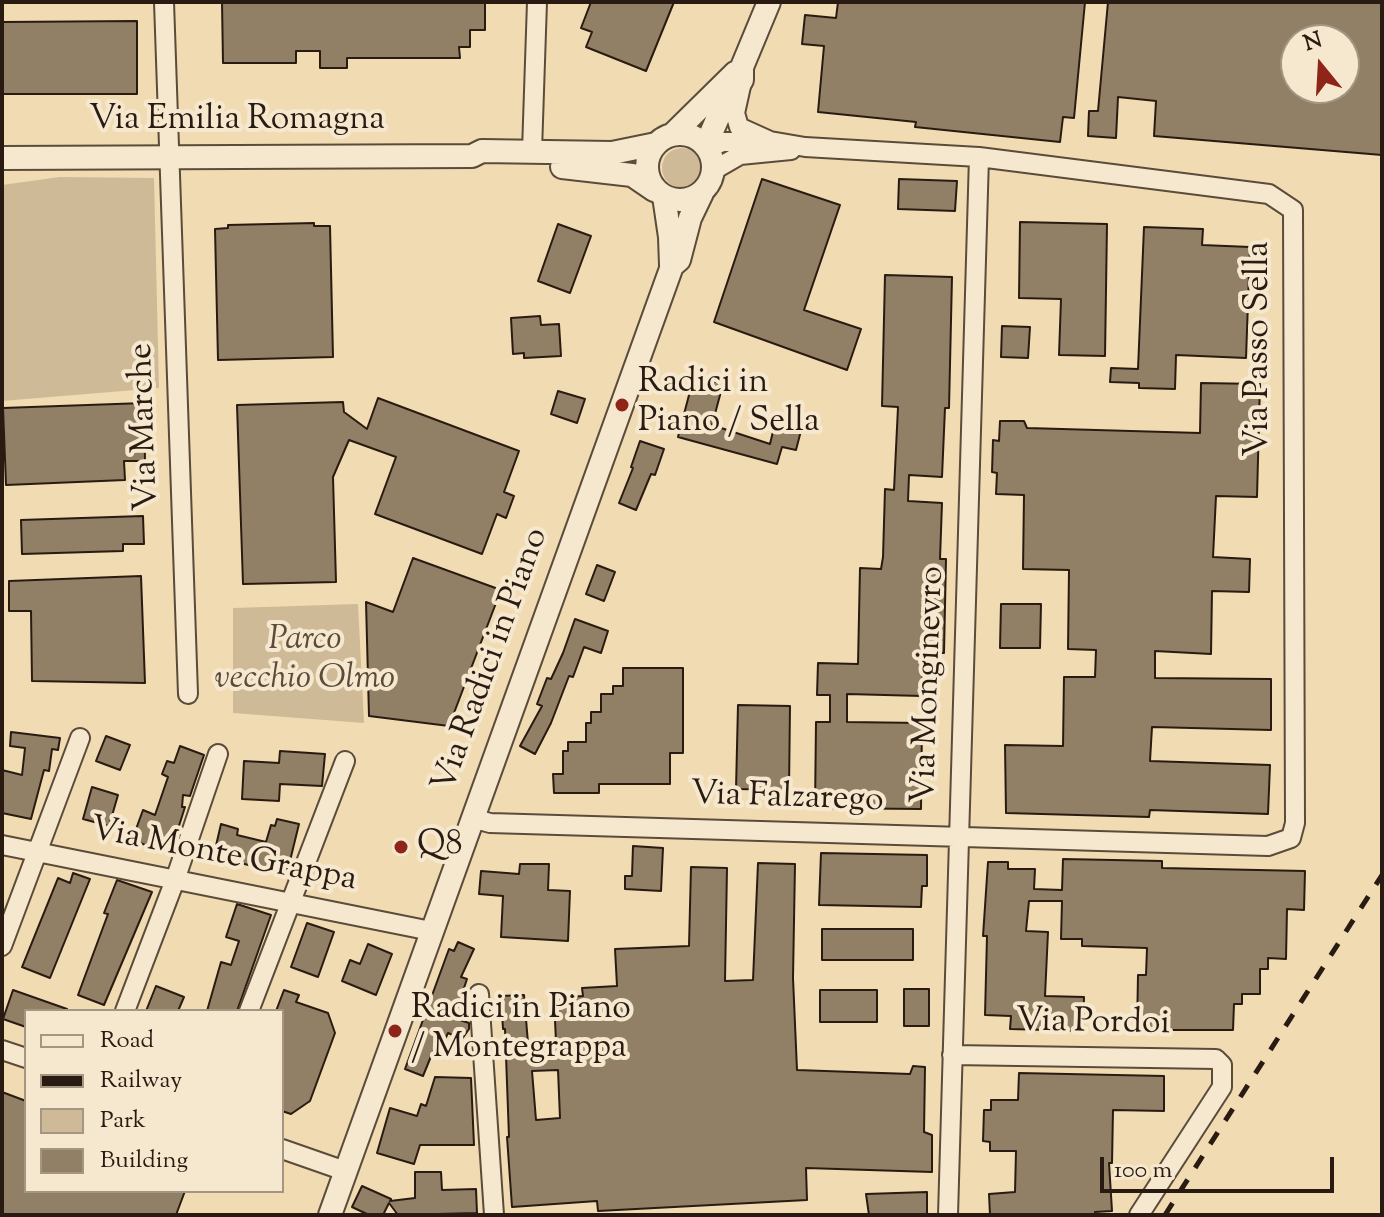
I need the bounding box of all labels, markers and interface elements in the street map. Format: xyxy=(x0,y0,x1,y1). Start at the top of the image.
north arrow xyxy=(1280,24,1360,104)
text: N xyxy=(1300,25,1326,61)
street label: Via Emilia Romagna xyxy=(89,102,385,142)
street label: Via Passo Sella xyxy=(1241,241,1281,457)
street label: Via Marche xyxy=(124,342,170,512)
place label: Radici in Piano / Sella xyxy=(638,365,820,444)
marker: Radici in Piano / Sella xyxy=(613,396,631,414)
street label: Via Radici in Piano xyxy=(426,523,560,799)
street label: Via Monginevro xyxy=(906,566,956,804)
park label: Parco vecchio Olmo xyxy=(215,622,395,702)
street label: Via Falzarego xyxy=(690,776,884,824)
street label: Via Monte Grappa xyxy=(86,811,360,903)
place label: Q8 xyxy=(417,827,463,867)
marker: Q8 xyxy=(392,838,410,856)
place label: Radici in Piano / Montegrappa xyxy=(411,991,631,1070)
street label: Via Pordoi xyxy=(1016,1003,1170,1047)
legend xyxy=(24,1009,284,1193)
marker: Radici in Piano / Montegrappa xyxy=(386,1022,404,1040)
text: Road xyxy=(100,1024,154,1058)
text: Railway xyxy=(100,1064,182,1098)
text: Park xyxy=(100,1104,146,1138)
scale bar xyxy=(1104,1141,1338,1191)
text: Building xyxy=(100,1144,188,1178)
text: 100 m xyxy=(1114,1154,1172,1188)

